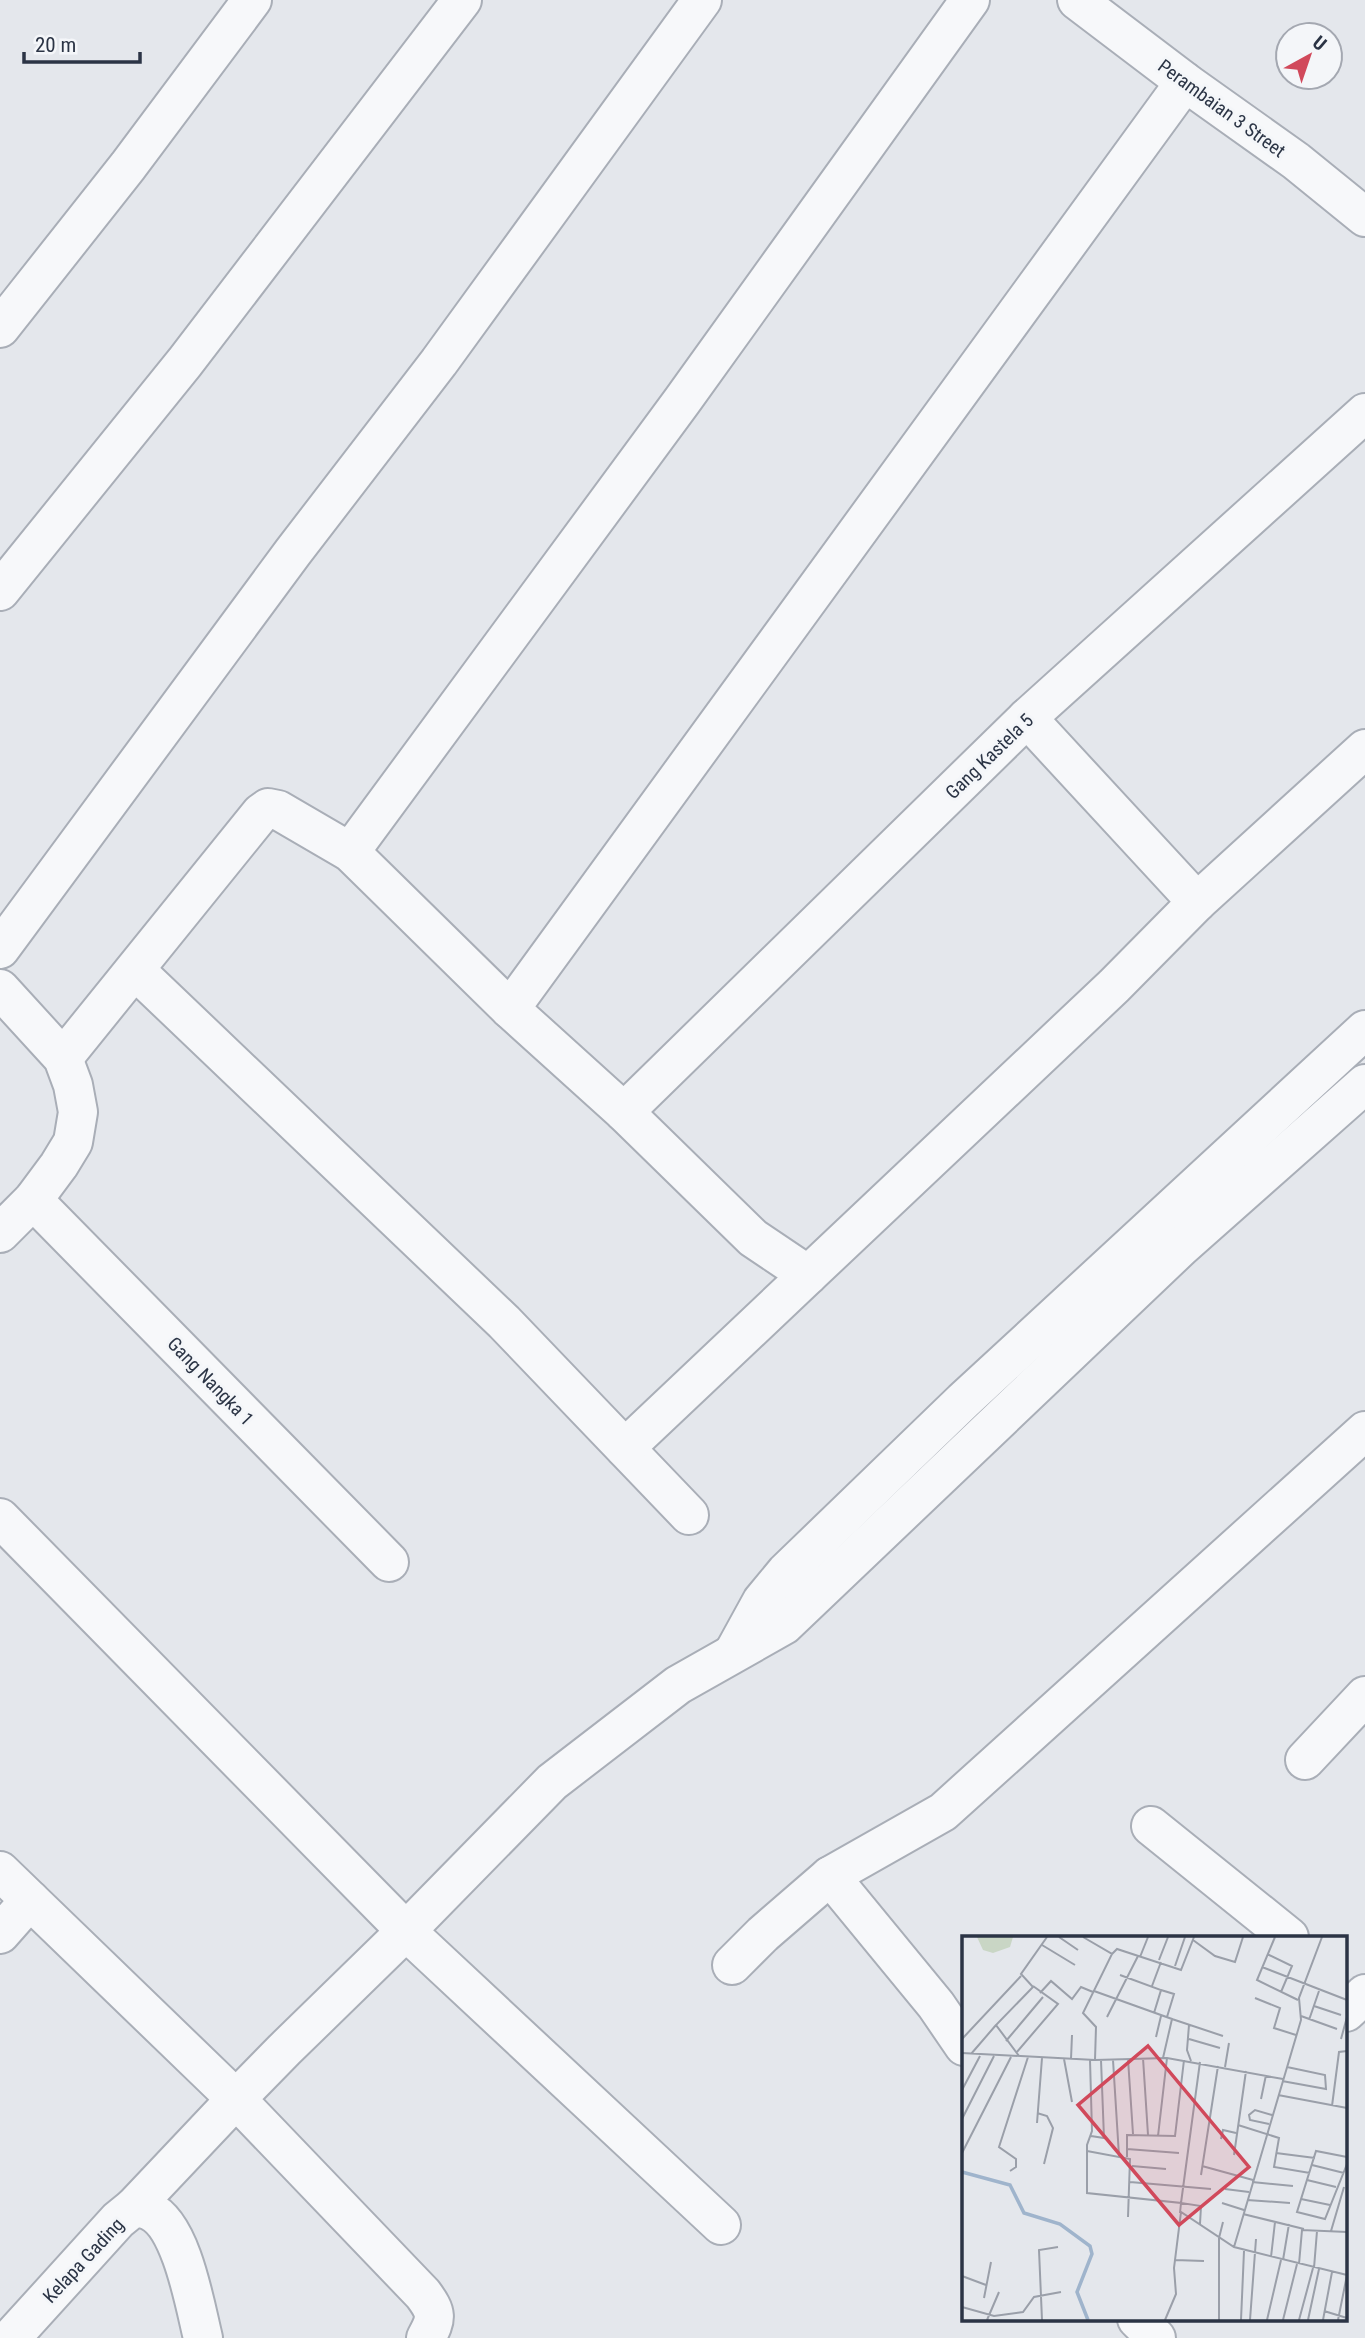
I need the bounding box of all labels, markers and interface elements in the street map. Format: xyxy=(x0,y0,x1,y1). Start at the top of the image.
scale bar xyxy=(24,21,140,65)
north arrow xyxy=(1274,21,1344,91)
text: U xyxy=(1308,31,1331,56)
text: 20 m xyxy=(35,33,76,57)
street label: Perambaian 3 Street xyxy=(1153,54,1290,162)
street label: Gang Kastela 5 xyxy=(941,709,1038,804)
street label: Gang Nangka 1 xyxy=(163,1332,259,1430)
inset map xyxy=(962,1936,1348,2320)
street label: Kelapa Gading xyxy=(38,2213,129,2308)

